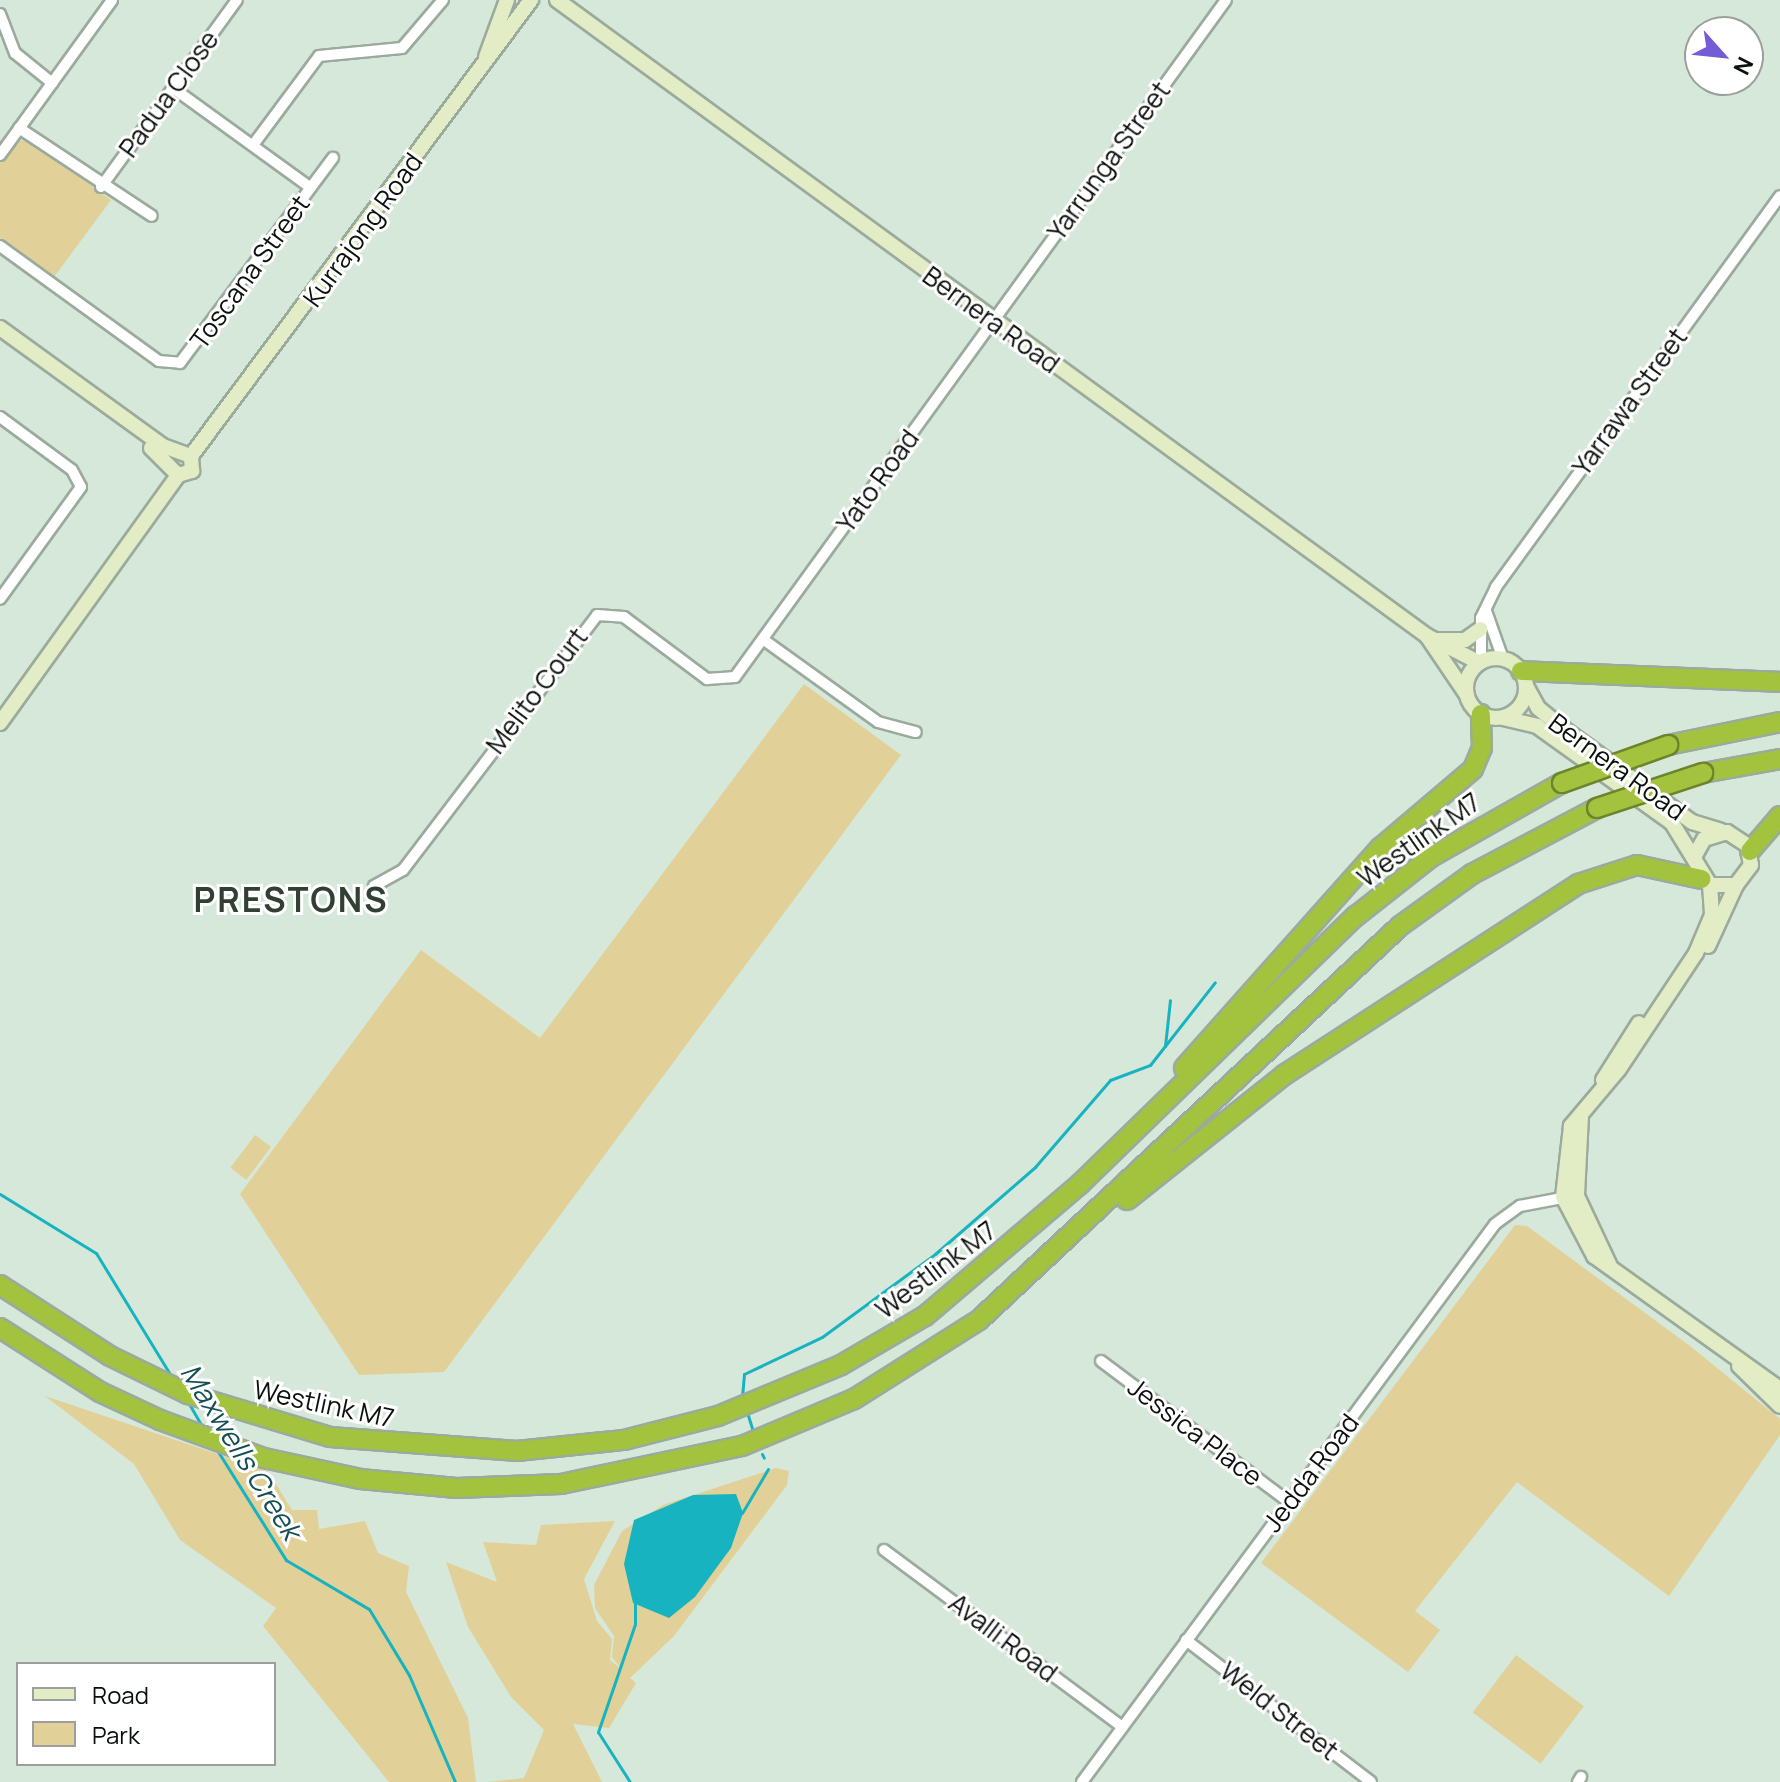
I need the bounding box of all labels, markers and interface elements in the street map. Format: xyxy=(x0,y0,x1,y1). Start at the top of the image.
north arrow xyxy=(1684,16,1764,96)
street label: Padua Close xyxy=(113,25,225,163)
text: N xyxy=(1727,52,1761,80)
street label: Yarrunga Street xyxy=(1041,76,1177,246)
street label: Kurrajong Road xyxy=(297,147,429,313)
street label: Toscana Street xyxy=(184,189,316,355)
street label: Bernera Road xyxy=(917,260,1065,380)
street label: Yarrawa Street xyxy=(1566,322,1694,482)
street label: Yato Road xyxy=(830,424,926,538)
street label: Melito Court xyxy=(480,622,594,760)
street label: Bernera Road xyxy=(1543,707,1691,827)
street label: Westlink M7 xyxy=(1352,786,1486,894)
district label: PRESTONS xyxy=(193,880,389,920)
street label: Westlink M7 xyxy=(870,1215,1002,1325)
water label: Maxwells Creek xyxy=(175,1357,309,1545)
street label: Jessica Place xyxy=(1122,1371,1268,1493)
street label: Westlink M7 xyxy=(251,1374,397,1434)
street label: Jedda Road xyxy=(1257,1408,1365,1538)
street label: Avalli Road xyxy=(943,1587,1063,1689)
street label: Weld Street xyxy=(1214,1655,1344,1767)
legend xyxy=(16,1662,276,1766)
text: Road xyxy=(92,1678,149,1711)
text: Park xyxy=(92,1718,140,1751)

